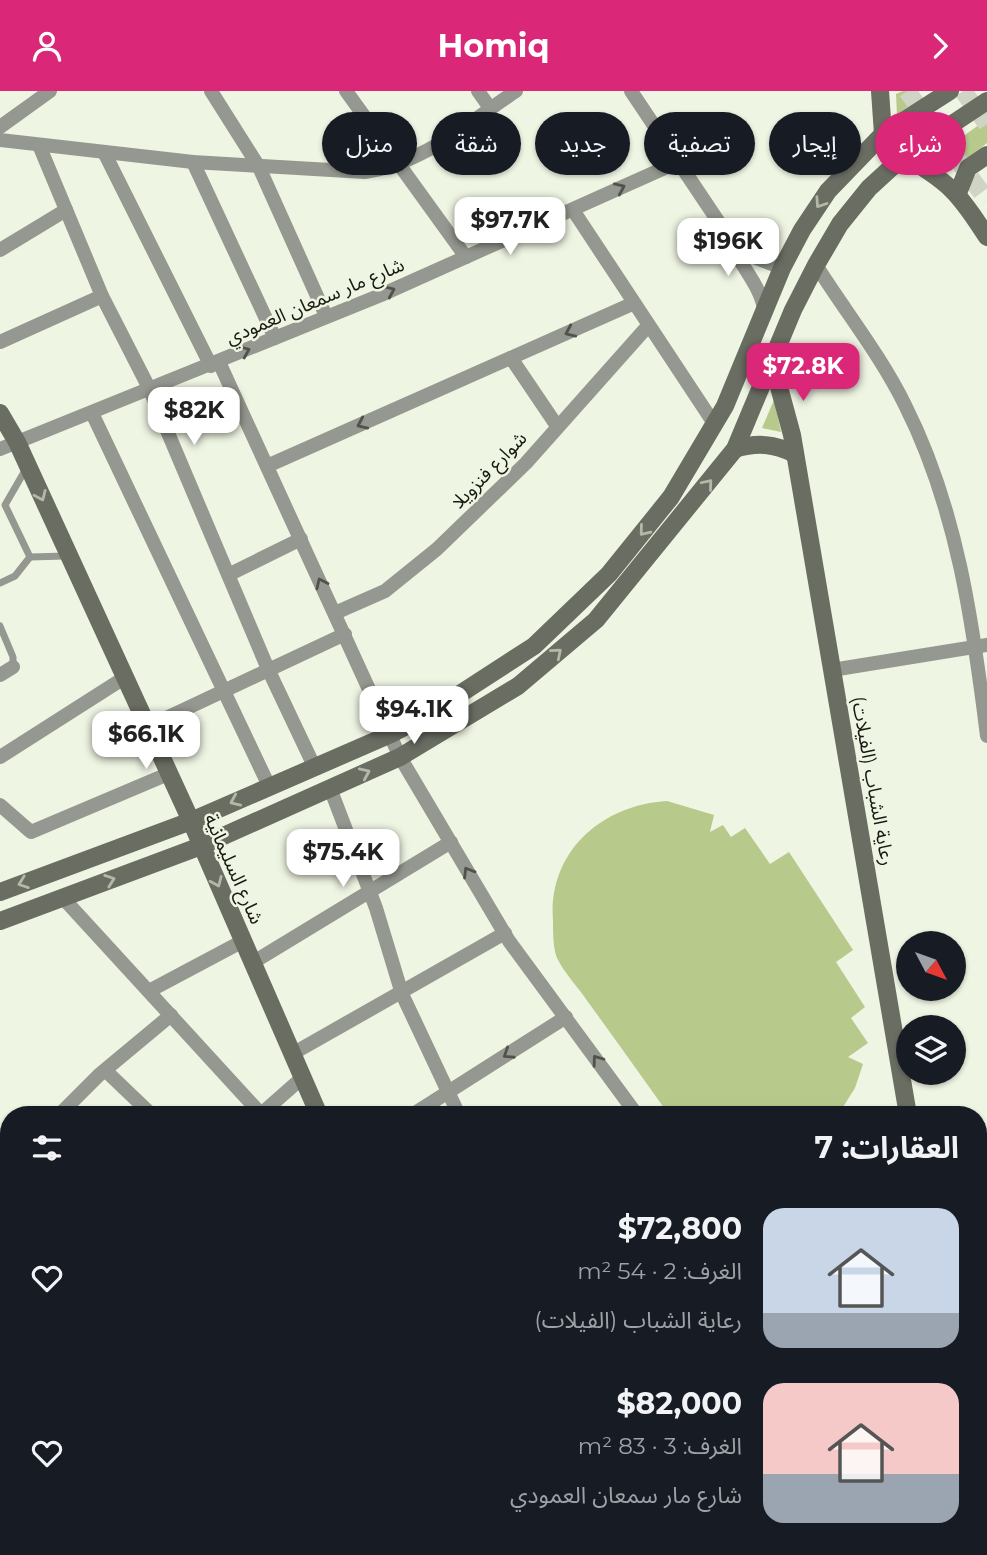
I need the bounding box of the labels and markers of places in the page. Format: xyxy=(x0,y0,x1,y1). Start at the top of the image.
pin: $97.7K xyxy=(453,197,567,257)
pin: $196K xyxy=(679,219,777,278)
pin: $72.8K xyxy=(746,343,860,403)
pin: $82K xyxy=(153,387,235,447)
pin: $94.1K xyxy=(357,687,471,746)
pin: $66.1K xyxy=(89,711,203,771)
pin: $75.4K xyxy=(286,829,400,889)

